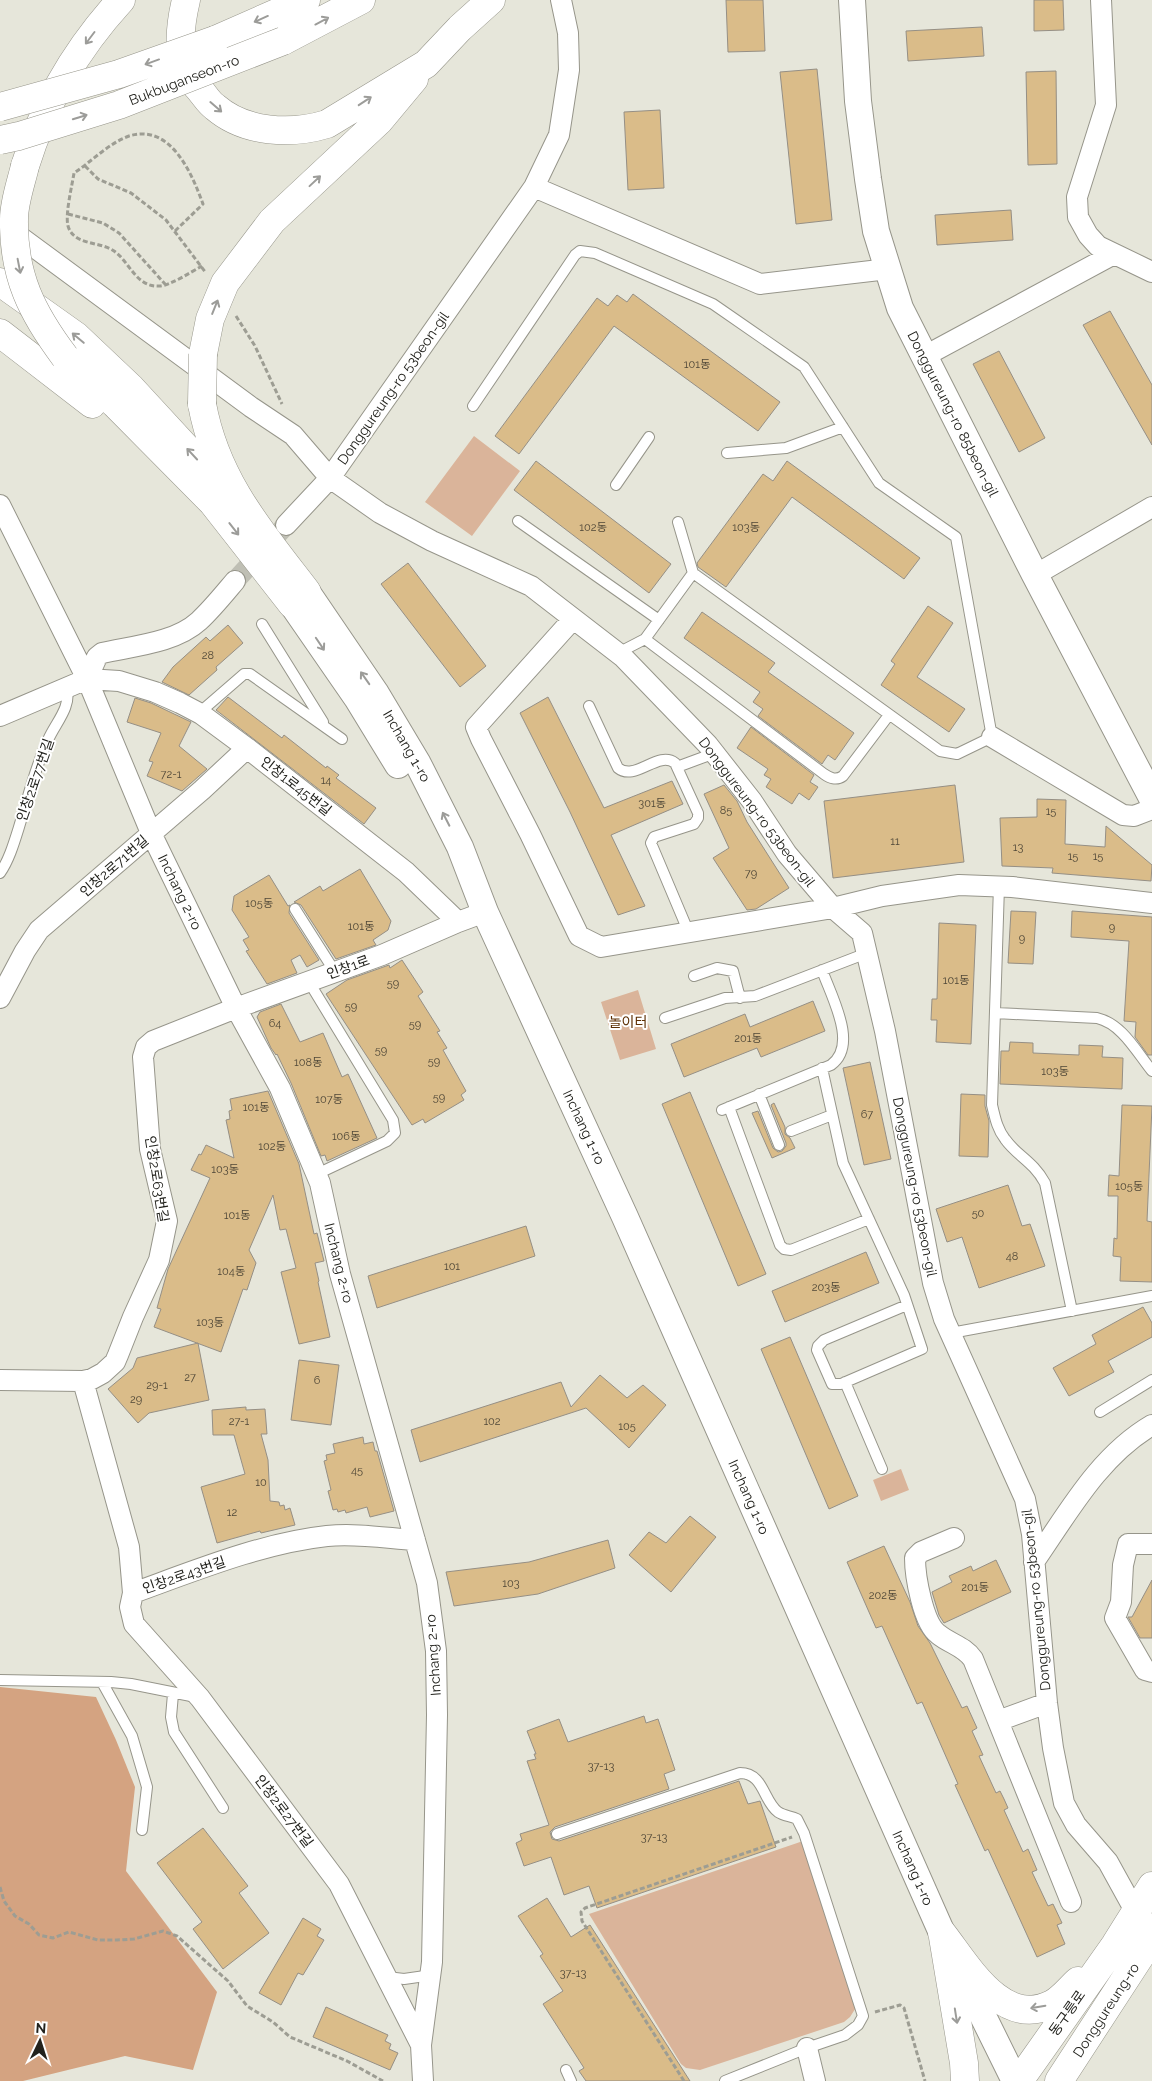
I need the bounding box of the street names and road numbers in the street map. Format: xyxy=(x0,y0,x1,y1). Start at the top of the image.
street label: Bukbuganseon-ro xyxy=(127,52,241,108)
street label: Donggureung-ro 53beon-gil xyxy=(334,308,452,467)
street label: Donggureung-ro 85beon-gil xyxy=(904,329,1002,499)
street label: Inchang 1-ro xyxy=(380,707,434,785)
street label: Donggureung-ro 53beon-gil xyxy=(696,734,818,890)
street label: 인창2로77번길 xyxy=(13,736,57,824)
street label: 인창1로45번길 xyxy=(257,753,335,819)
street label: 인창2로71번길 xyxy=(77,832,151,900)
street label: Inchang 2-ro xyxy=(155,852,205,932)
street label: 인창1로 xyxy=(324,952,372,982)
street label: Inchang 1-ro xyxy=(560,1087,608,1167)
street label: Donggureung-ro 53beon-gil xyxy=(890,1096,940,1278)
street label: 인창2로63번길 xyxy=(142,1134,172,1224)
street label: Inchang 2-ro xyxy=(321,1221,357,1305)
street label: Inchang 1-ro xyxy=(725,1457,773,1537)
street label: Donggureung-ro 53beon-gil xyxy=(1018,1508,1053,1692)
street label: 인창2로43번길 xyxy=(140,1553,228,1597)
street label: Inchang 2-ro xyxy=(422,1614,444,1696)
street label: 인창2로27번길 xyxy=(252,1772,316,1850)
street label: Inchang 1-ro xyxy=(889,1828,937,1908)
street label: Donggureung-ro xyxy=(1070,1960,1142,2060)
street label: 동구릉로 xyxy=(1046,1987,1088,2039)

